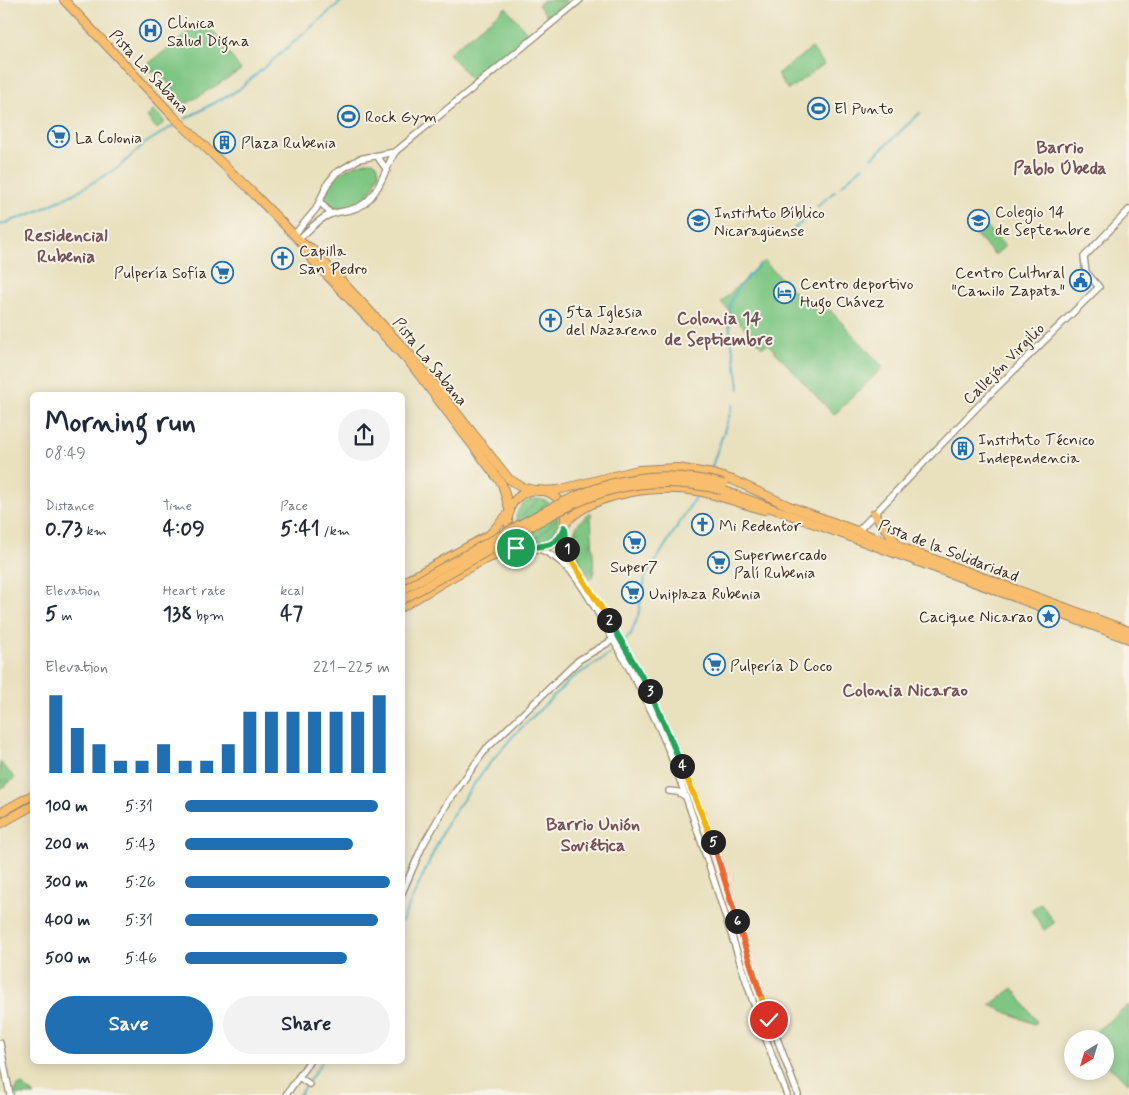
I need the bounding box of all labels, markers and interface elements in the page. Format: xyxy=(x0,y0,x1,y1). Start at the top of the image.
place label: Clinica Salud Digna xyxy=(167,13,249,53)
hospital icon: Clinica Salud Digna xyxy=(139,19,163,43)
street label: Pista La Sabana xyxy=(104,25,194,119)
sports icon: El Punto xyxy=(806,96,830,120)
place label: El Punto xyxy=(834,99,894,120)
sports icon: Rock Gym xyxy=(337,104,361,128)
place label: Rock Gym xyxy=(365,107,437,128)
supermarket icon: La Colonia xyxy=(47,125,71,149)
place label: La Colonia xyxy=(75,128,142,149)
building icon: Plaza Rubenia xyxy=(213,130,237,154)
place label: Plaza Rubenia xyxy=(241,133,336,154)
district label: Barrio Pablo Úbeda xyxy=(1013,136,1107,181)
place label: Colegio 14 de Septembre xyxy=(995,202,1091,241)
place label: Instituto Bíblico Nicaragüense xyxy=(714,203,825,242)
school or university icon: Colegio 14 de Septembre xyxy=(967,208,991,232)
school or university icon: Instituto Bíblico Nicaragüense xyxy=(686,209,710,233)
district label: Residencial Rubenia xyxy=(24,224,108,269)
place label: Capilla San Pedro xyxy=(299,241,367,280)
church icon: Capilla San Pedro xyxy=(271,247,295,271)
supermarket icon: Pulpería Sofía xyxy=(211,260,235,284)
place label: Pulpería Sofía xyxy=(114,263,207,284)
place label: Centro Cultural "Camilo Zapata" xyxy=(951,263,1065,302)
public building icon: Centro Cultural "Camilo Zapata" xyxy=(1069,269,1093,293)
place label: Centro deportivo Hugo Chávez xyxy=(800,274,914,314)
hotel icon: Centro deportivo Hugo Chávez xyxy=(772,280,796,304)
place label: 5ta Iglesia del Nazareno xyxy=(566,302,657,341)
district label: Colonia 14 de Septiembre xyxy=(665,307,773,352)
church icon: 5ta Iglesia del Nazareno xyxy=(538,308,562,332)
street label: Pista La Sabana xyxy=(388,313,472,411)
street label: Callejón Virgilio xyxy=(959,319,1050,409)
text: Morning run xyxy=(45,405,196,442)
button: share xyxy=(338,409,390,461)
place label: Instituto Técnico Independencia xyxy=(978,430,1095,469)
building icon: Instituto Técnico Independencia xyxy=(950,436,974,460)
text: 08:49 xyxy=(45,443,86,464)
text: Distance xyxy=(45,497,94,515)
text: Time xyxy=(163,497,192,515)
text: Pace xyxy=(280,497,308,515)
church icon: Mi Redentor xyxy=(691,513,715,537)
text: 0.73 xyxy=(45,515,83,543)
text: 4:09 xyxy=(163,515,205,543)
text: 5:41 xyxy=(280,515,320,543)
street label: Pista de la Solidaridad xyxy=(875,515,1021,588)
place label: Mi Redentor xyxy=(719,516,801,537)
text: km xyxy=(83,522,107,540)
text: /km xyxy=(320,522,350,540)
pin xyxy=(495,527,537,569)
supermarket icon: Super7 xyxy=(622,530,646,554)
icon: arrive xyxy=(502,534,530,562)
pin: 1 xyxy=(554,536,580,562)
text: 1 xyxy=(564,540,571,558)
place label: Supermercado Palí Rubenia xyxy=(734,545,827,584)
supermarket icon: Supermercado Palí Rubenia xyxy=(706,551,730,575)
place label: Super7 xyxy=(610,557,658,578)
supermarket icon: Uniplaza Rubenia xyxy=(621,581,645,605)
text: Elevation xyxy=(45,582,100,600)
text: Heart rate xyxy=(163,582,226,600)
text: kcal xyxy=(280,582,304,600)
place label: Uniplaza Rubenia xyxy=(649,584,761,605)
text: 5 xyxy=(45,600,58,628)
text: 138 xyxy=(163,600,192,628)
text: 47 xyxy=(280,600,303,628)
place icon: Cacique Nicarao xyxy=(1037,604,1061,628)
text: m xyxy=(58,607,73,625)
text: bpm xyxy=(192,607,224,625)
place label: Cacique Nicarao xyxy=(919,607,1033,628)
pin: 2 xyxy=(596,608,622,632)
text: 2 xyxy=(606,611,613,629)
supermarket icon: Pulpería D Coco xyxy=(702,653,726,677)
place label: Pulpería D Coco xyxy=(730,656,832,677)
text: Elevation xyxy=(45,657,108,678)
text: 221–225 m xyxy=(313,657,390,678)
pin: 3 xyxy=(638,678,662,704)
district label: Colonia Nicarao xyxy=(842,679,968,703)
text: 3 xyxy=(647,682,654,700)
pin: 4 xyxy=(670,754,694,778)
text: 4 xyxy=(678,757,687,775)
text: 100 m xyxy=(45,796,88,817)
text: 5:31 xyxy=(125,796,153,817)
district label: Barrio Unión Soviética xyxy=(546,813,640,858)
pin: 5 xyxy=(700,830,726,854)
text: 5 xyxy=(709,833,718,851)
text: 200 m xyxy=(45,834,89,855)
text: 5:43 xyxy=(125,834,155,855)
text: 300 m xyxy=(45,872,88,893)
text: 5:26 xyxy=(125,872,156,893)
pin: 6 xyxy=(724,908,750,934)
text: 400 m xyxy=(45,910,90,931)
text: 5:31 xyxy=(125,910,153,931)
text: 6 xyxy=(734,912,741,930)
text: 500 m xyxy=(45,948,90,969)
text: 5:46 xyxy=(125,948,157,969)
button: Save xyxy=(45,996,213,1054)
button: Share xyxy=(223,996,390,1054)
pin xyxy=(748,999,790,1041)
icon: check xyxy=(755,1006,783,1034)
north arrow xyxy=(1064,1030,1114,1080)
map controls xyxy=(1064,1030,1114,1080)

